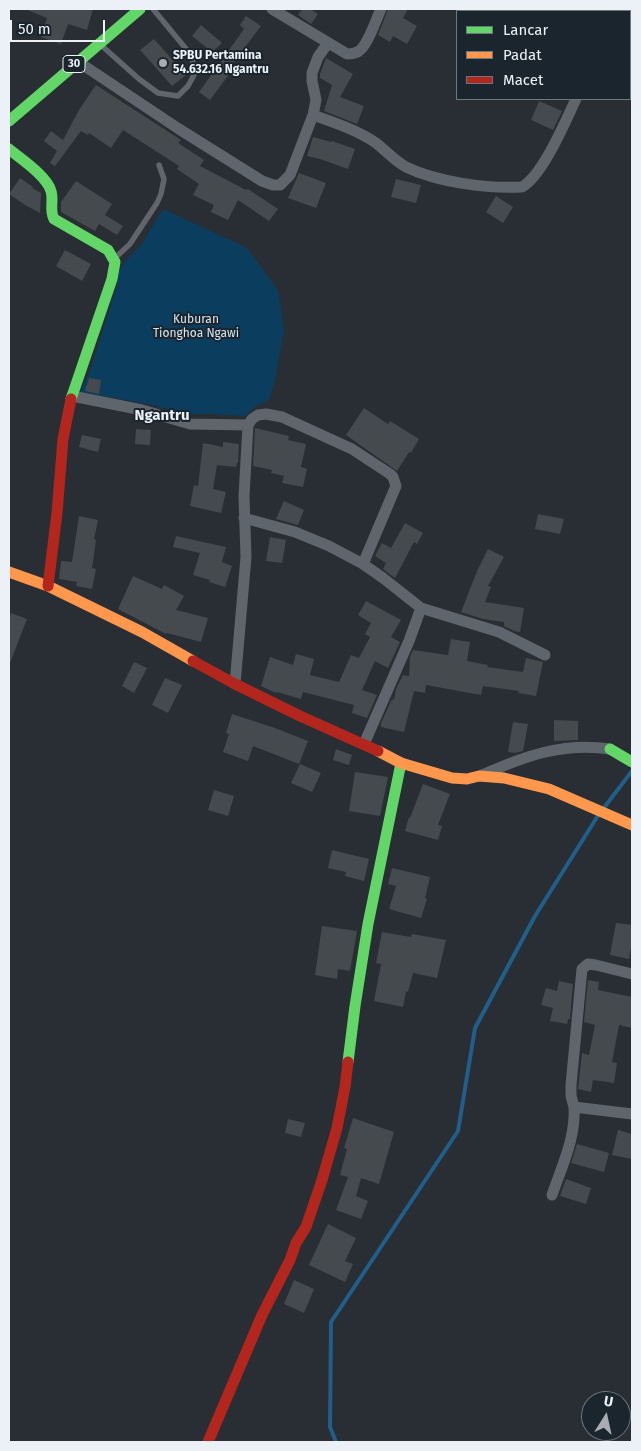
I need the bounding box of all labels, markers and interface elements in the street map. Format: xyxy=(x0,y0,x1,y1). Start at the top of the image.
scale bar xyxy=(12,10,108,42)
legend xyxy=(456,10,631,100)
text: 50 m xyxy=(18,20,51,38)
text: Lancar xyxy=(503,21,548,39)
text: Padat xyxy=(503,46,542,64)
place label: SPBU Pertamina 54.632.16 Ngantru xyxy=(173,49,269,77)
road number: 30 xyxy=(63,56,85,72)
marker: SPBU Pertamina 54.632.16 Ngantru xyxy=(157,57,169,69)
text: Macet xyxy=(503,71,543,89)
park label: Kuburan Tionghoa Ngawi xyxy=(153,313,239,341)
district label: Ngantru xyxy=(134,407,190,425)
north arrow xyxy=(581,1391,631,1441)
text: U xyxy=(603,1393,614,1411)

